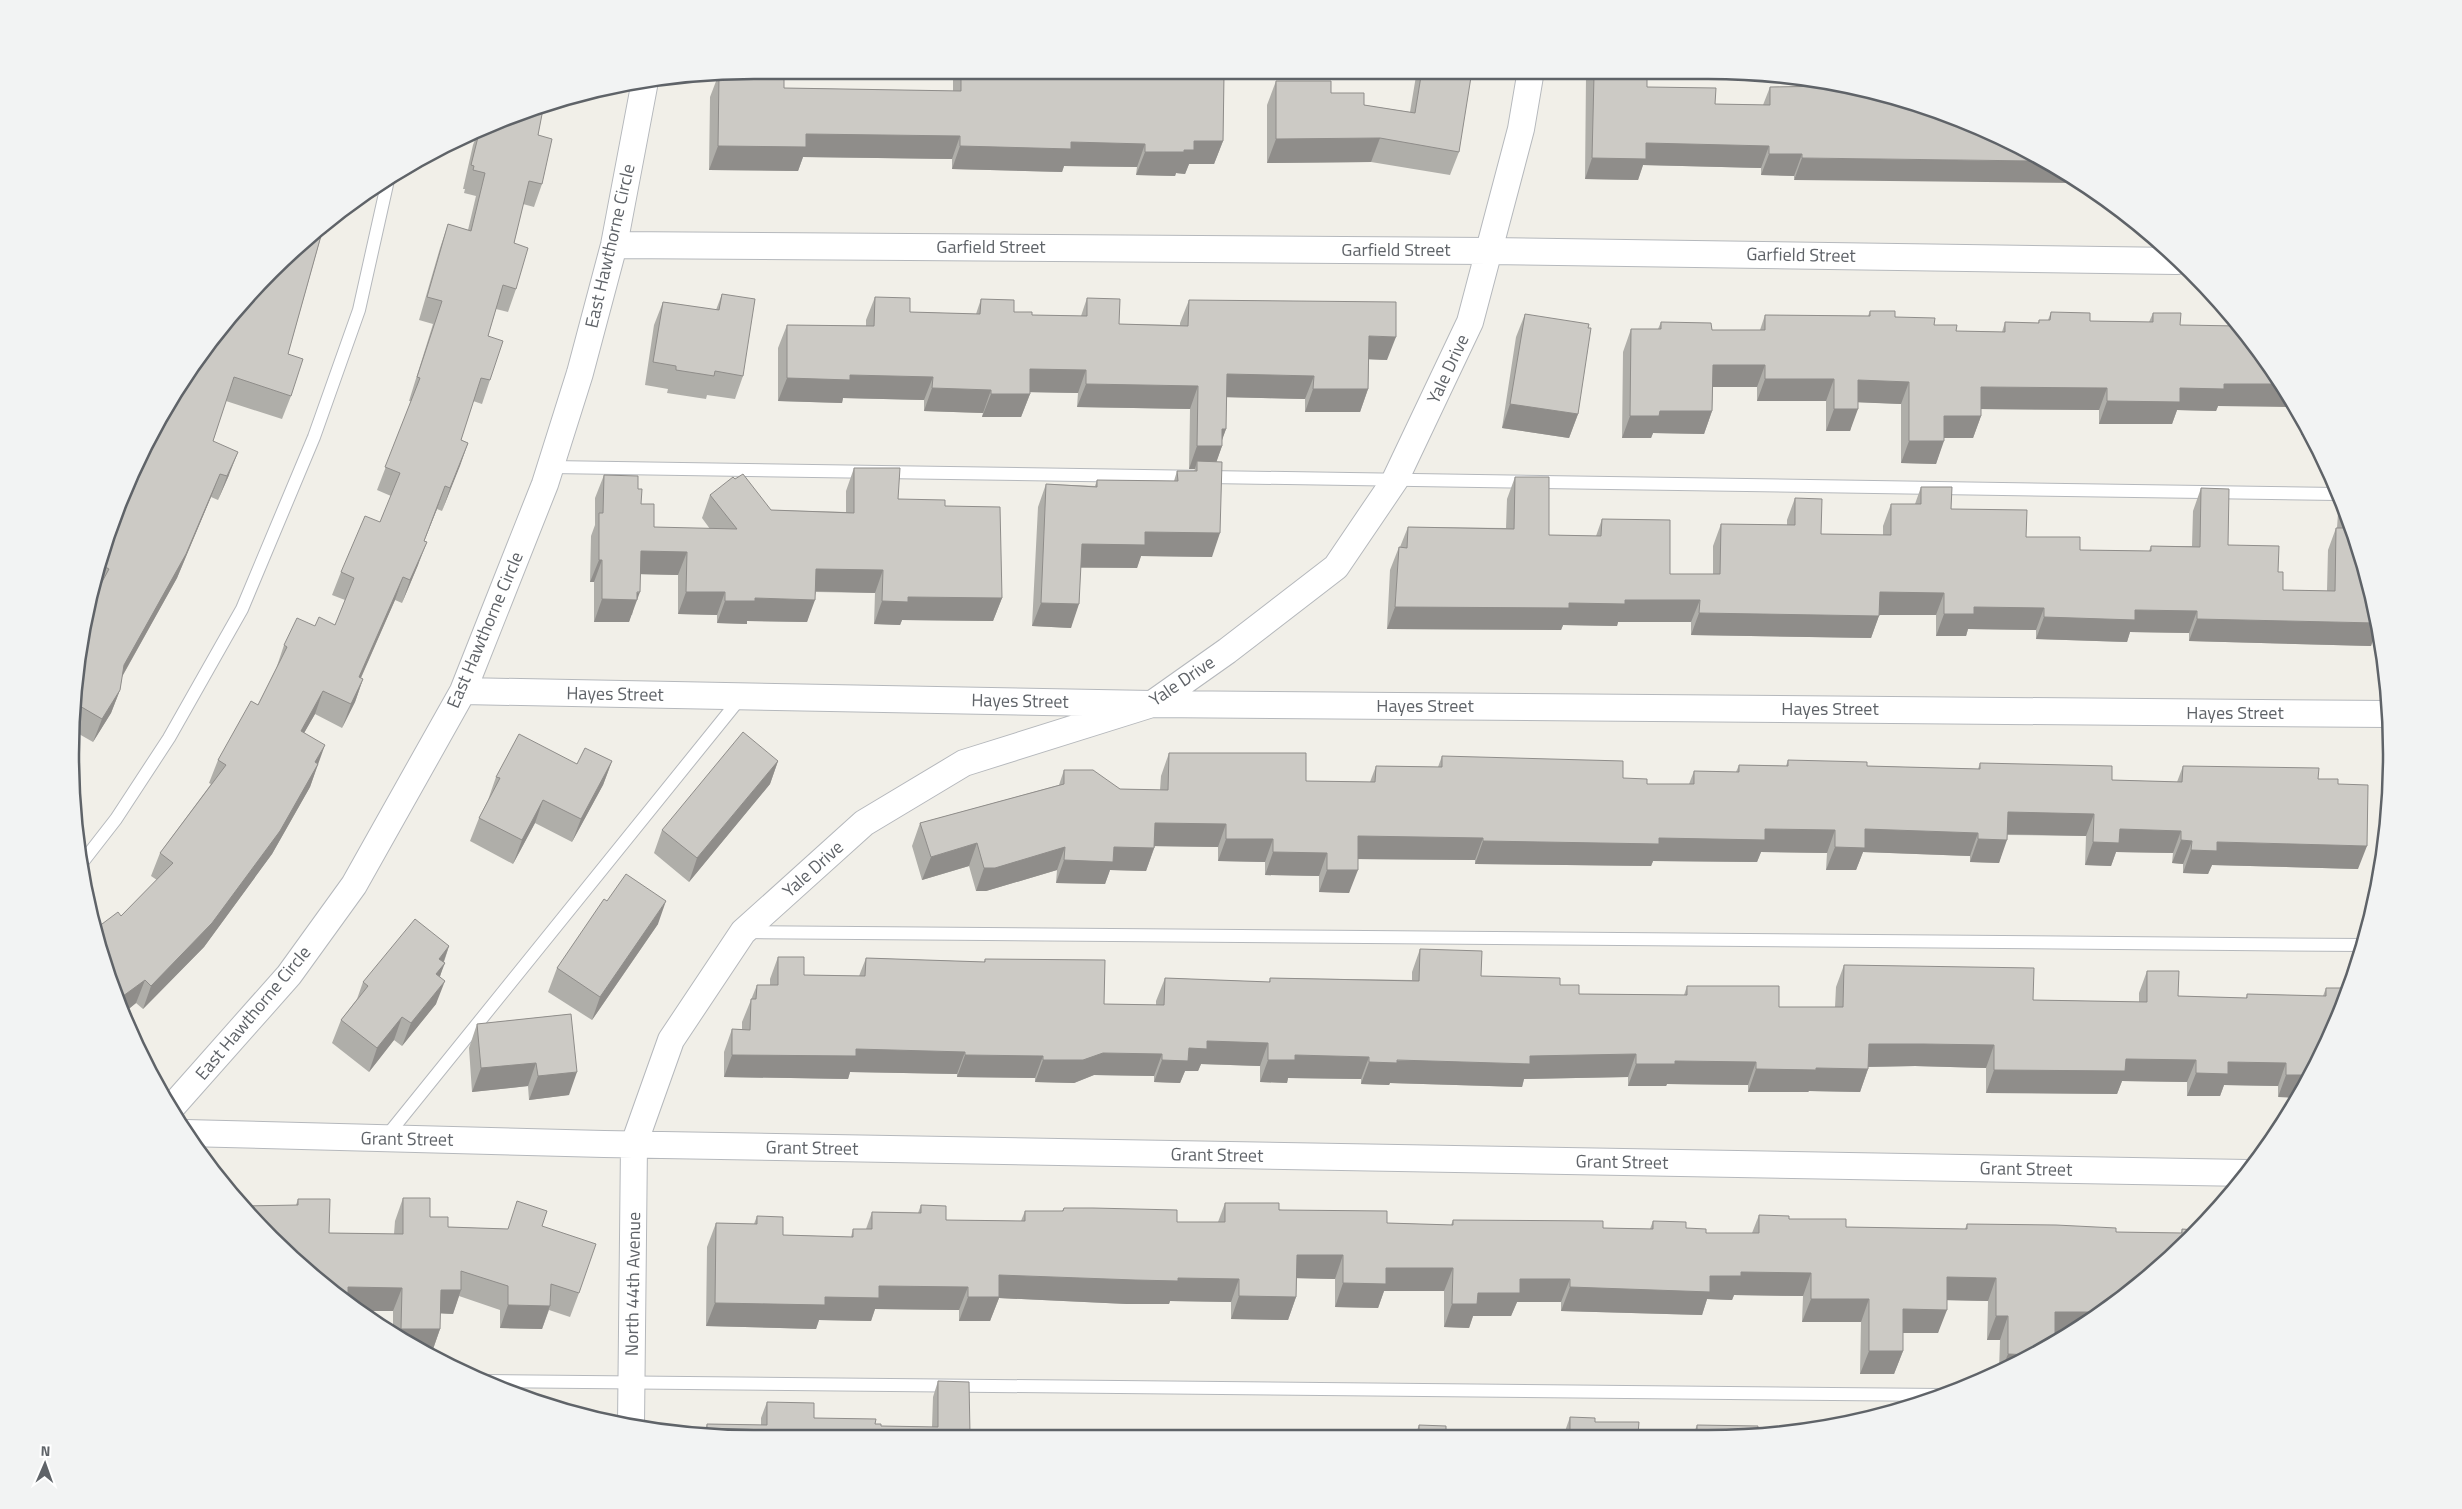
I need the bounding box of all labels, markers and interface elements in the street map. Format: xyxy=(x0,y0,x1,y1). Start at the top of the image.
street label: East Hawthorne Circle xyxy=(577,161,642,331)
street label: Garfield Street xyxy=(936,233,1046,260)
street label: Garfield Street xyxy=(1341,236,1451,263)
street label: Garfield Street xyxy=(1746,240,1857,269)
street label: Yale Drive xyxy=(1420,330,1475,408)
street label: East Hawthorne Circle xyxy=(439,547,530,712)
street label: Yale Drive xyxy=(1143,649,1220,712)
street label: Hayes Street xyxy=(566,679,665,708)
street label: Hayes Street xyxy=(971,686,1070,715)
street label: Hayes Street xyxy=(1376,692,1474,719)
street label: Hayes Street xyxy=(1781,695,1879,722)
street label: Hayes Street xyxy=(2186,699,2284,726)
street label: Yale Drive xyxy=(776,834,849,903)
street label: East Hawthorne Circle xyxy=(188,940,317,1086)
street label: Grant Street xyxy=(360,1124,454,1153)
street label: Grant Street xyxy=(765,1133,859,1162)
street label: Grant Street xyxy=(1170,1140,1264,1169)
street label: Grant Street xyxy=(1575,1147,1669,1176)
street label: Grant Street xyxy=(1979,1154,2073,1183)
street label: North 44th Avenue xyxy=(618,1212,647,1356)
north arrow xyxy=(20,1439,70,1489)
text: N xyxy=(40,1440,51,1461)

